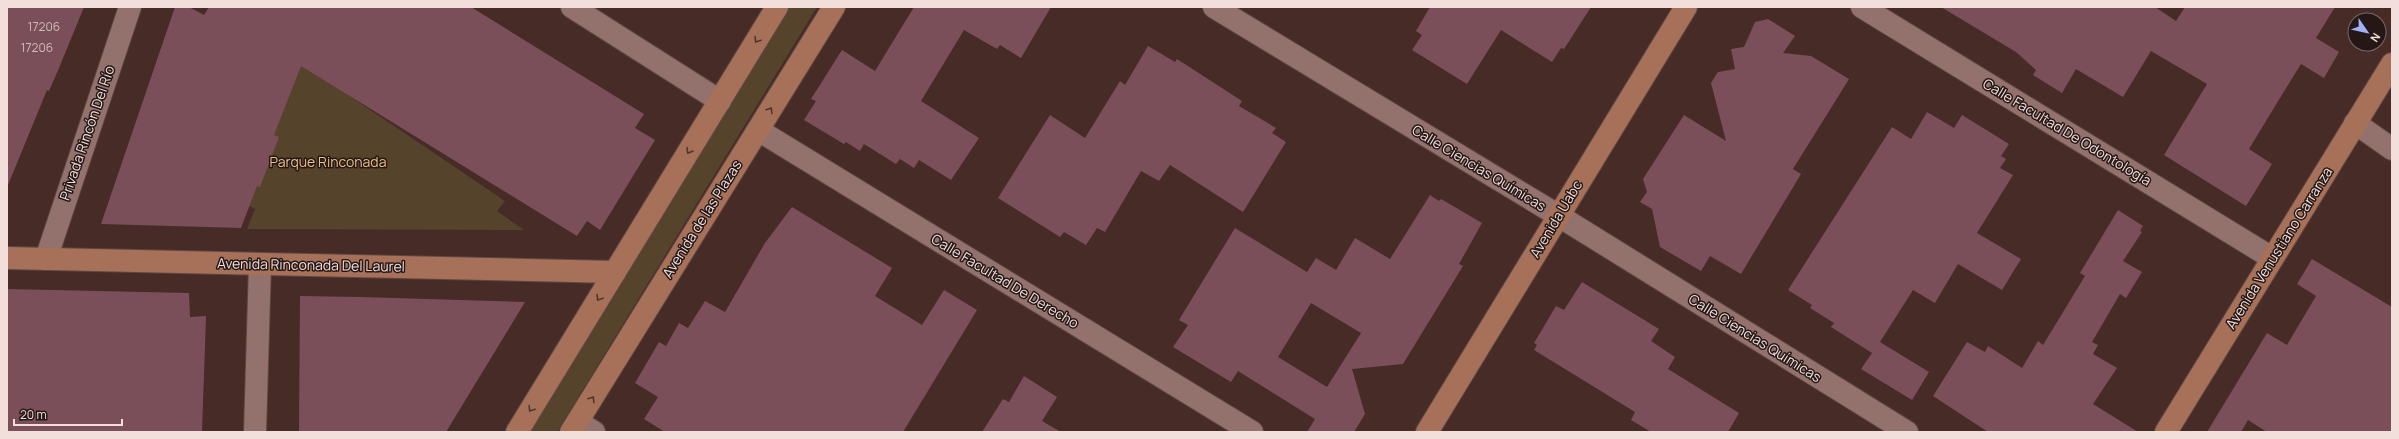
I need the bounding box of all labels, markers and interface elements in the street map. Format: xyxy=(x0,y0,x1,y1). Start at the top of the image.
north arrow xyxy=(2347,12,2387,52)
house number: 17206 xyxy=(28,18,60,35)
text: N xyxy=(2367,30,2384,45)
one-way arrow xyxy=(754,36,762,43)
house number: 17206 xyxy=(21,39,53,56)
street label: Privada Rincón Del Río xyxy=(55,63,119,203)
street label: Calle Facultad De Odontología xyxy=(1979,74,2155,190)
one-way arrow xyxy=(766,107,773,114)
street label: Calle Ciencias Químicas xyxy=(1409,120,1550,215)
one-way arrow xyxy=(686,147,694,154)
park label: Parque Rinconada xyxy=(270,152,386,171)
street label: Avenida de las Plazas xyxy=(658,156,746,281)
street label: Avenida Venustiano Carranza xyxy=(2221,163,2336,332)
street label: Avenida Uabc xyxy=(1525,176,1586,261)
street label: Calle Facultad De Derecho xyxy=(928,229,1083,332)
street label: Avenida Rinconada Del Laurel xyxy=(217,253,405,276)
street label: Calle Ciencias Químicas xyxy=(1685,289,1825,386)
one-way arrow xyxy=(596,294,604,301)
one-way arrow xyxy=(587,396,594,403)
scale bar xyxy=(14,401,122,427)
one-way arrow xyxy=(529,405,536,412)
text: 20 m xyxy=(20,406,47,423)

